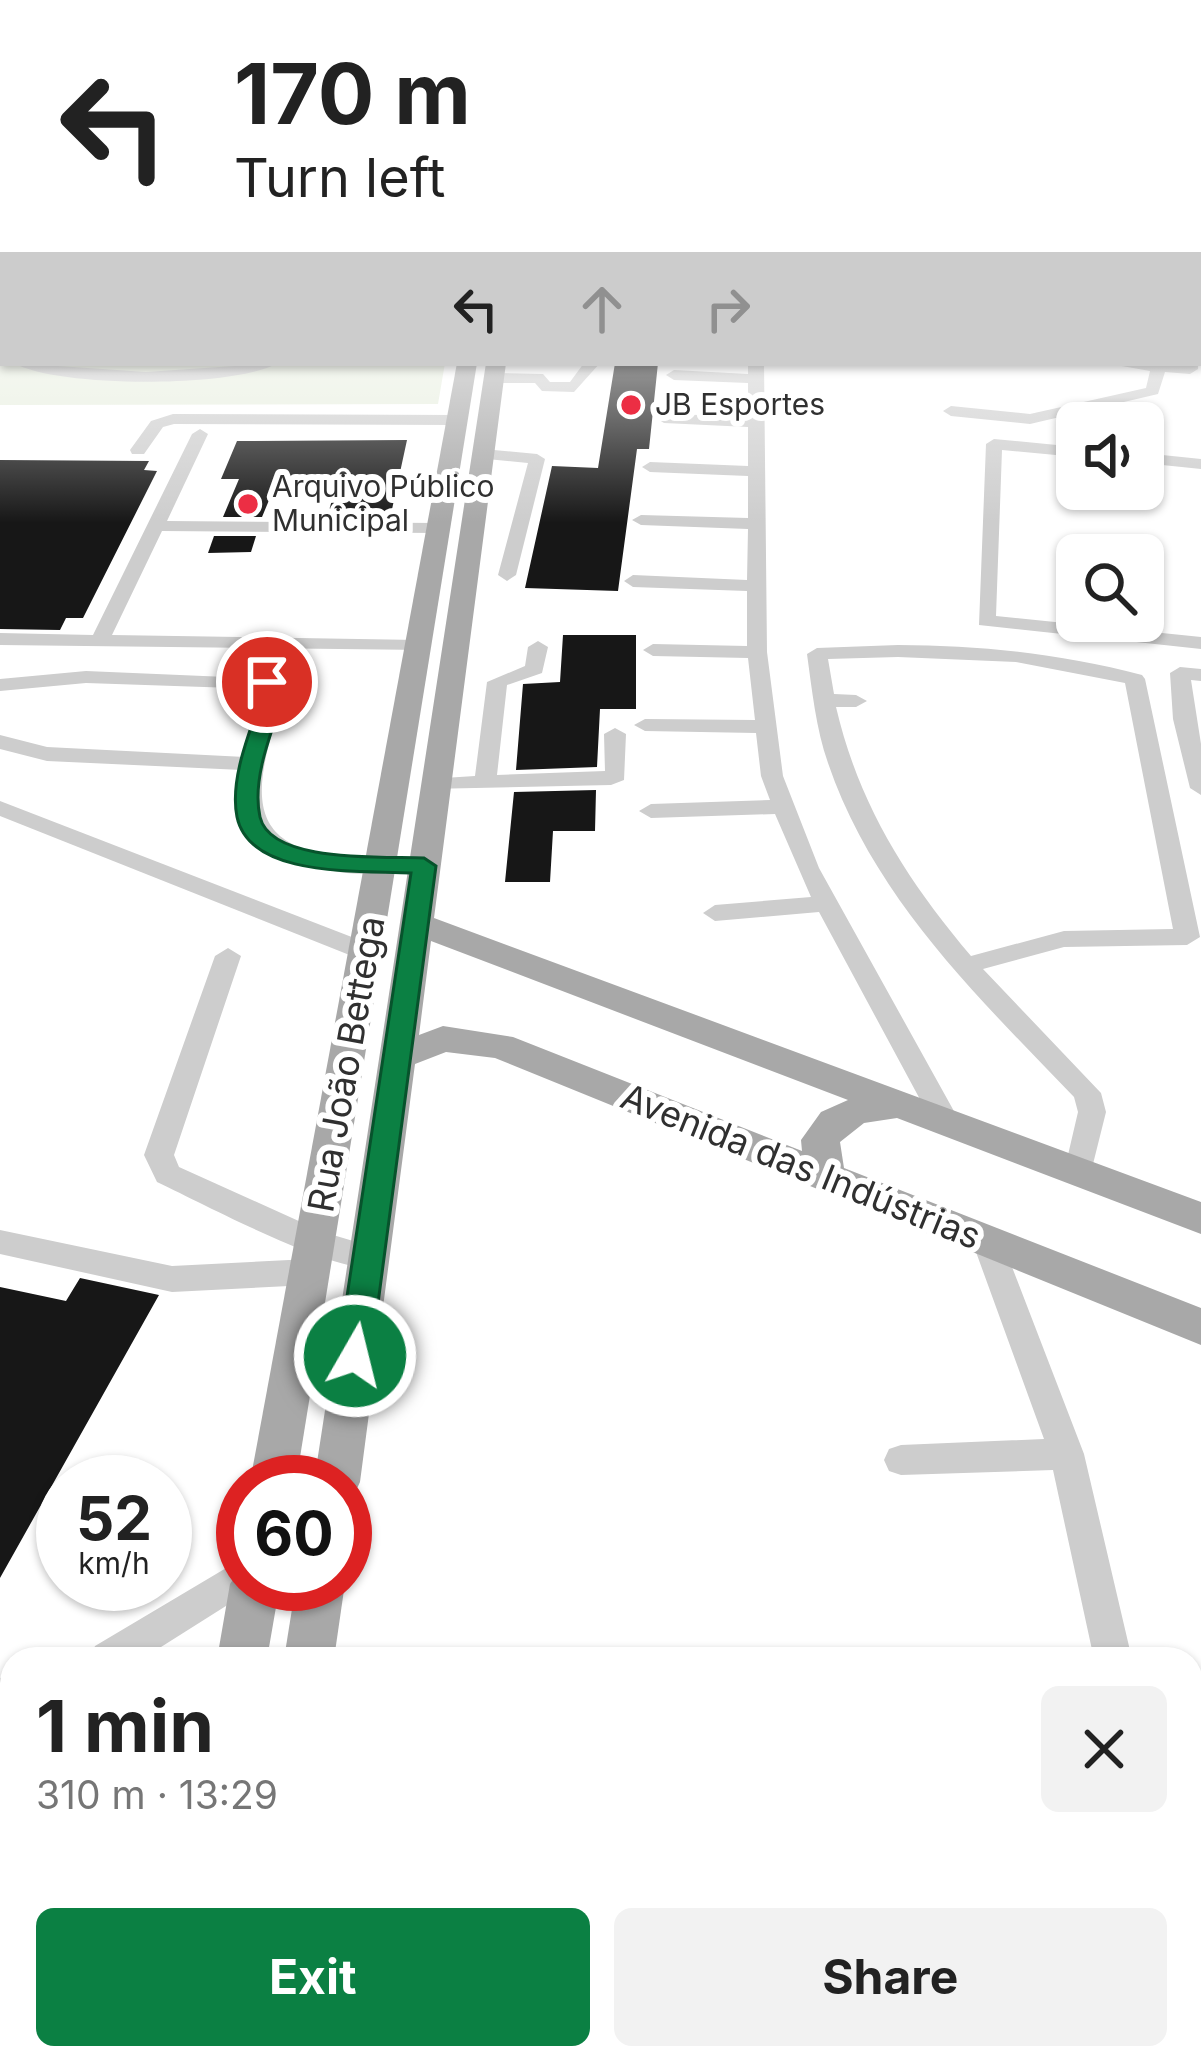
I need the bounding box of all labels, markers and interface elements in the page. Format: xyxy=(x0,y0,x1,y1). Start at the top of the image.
text: 170 m xyxy=(234,43,471,144)
icon: left xyxy=(36,48,192,204)
text: Turn left xyxy=(234,145,445,210)
icon: left xyxy=(443,276,509,342)
icon: ahead xyxy=(569,276,635,342)
icon: right xyxy=(695,276,761,342)
place label: JB Esportes xyxy=(655,386,825,422)
marker: JB Esportes xyxy=(618,392,644,418)
map controls xyxy=(1056,402,1164,642)
button: sound xyxy=(1056,402,1164,510)
place label: Arquivo Público Municipal xyxy=(272,468,495,538)
marker: Arquivo Público Municipal xyxy=(235,491,261,517)
button: search xyxy=(1056,534,1164,642)
pin xyxy=(216,631,318,733)
icon: arrive xyxy=(234,649,300,715)
street label: Rua João Bettega xyxy=(298,913,394,1215)
street label: Avenida das Indústrias xyxy=(615,1074,987,1258)
position arrow xyxy=(292,1293,418,1419)
speed limit sign: 60 xyxy=(216,1455,372,1611)
text: 52 xyxy=(76,1482,152,1554)
text: km/h xyxy=(78,1545,150,1581)
text: 1 min xyxy=(36,1682,214,1769)
button: close xyxy=(1041,1686,1167,1812)
text: 310 m · 13:29 xyxy=(36,1771,278,1818)
button: Exit xyxy=(36,1908,590,2046)
button: Share xyxy=(614,1908,1167,2046)

